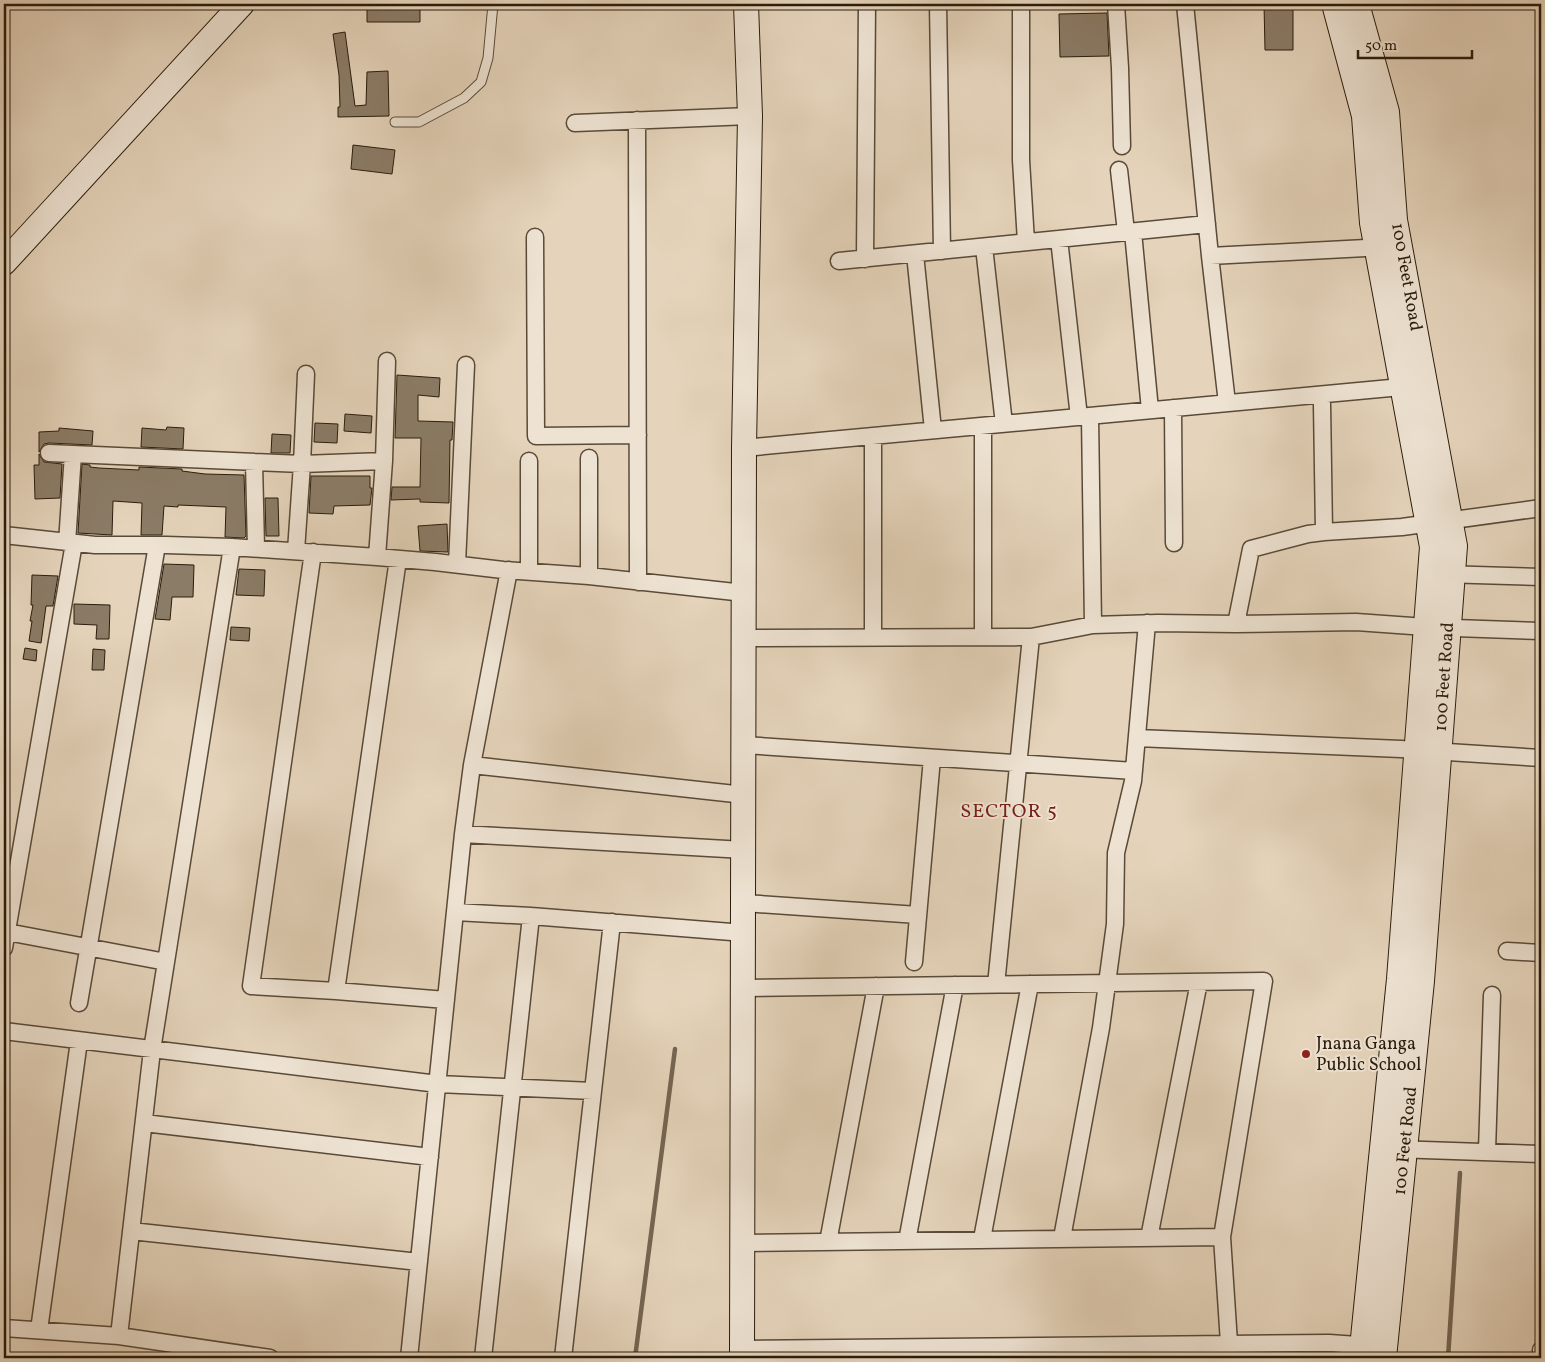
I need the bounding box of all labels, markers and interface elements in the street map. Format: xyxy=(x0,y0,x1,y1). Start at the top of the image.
scale bar xyxy=(1358,28,1471,60)
text: 50 m xyxy=(1365,36,1397,57)
street label: 100 Feet Road xyxy=(1384,221,1428,333)
street label: 100 Feet Road xyxy=(1429,622,1461,732)
district label: SECTOR 5 xyxy=(960,798,1058,826)
place label: Jnana Ganga Public School xyxy=(1316,1032,1421,1078)
marker: Jnana Ganga Public School xyxy=(1300,1048,1312,1060)
street label: 100 Feet Road xyxy=(1388,1085,1424,1197)

